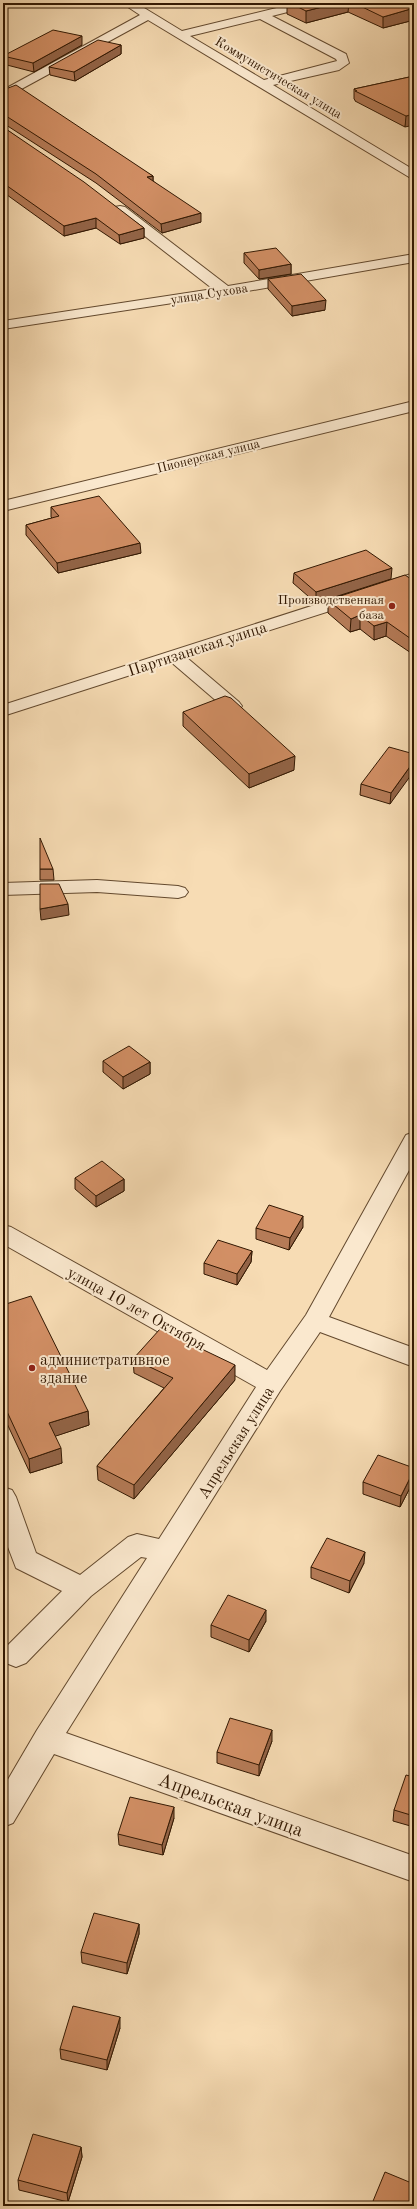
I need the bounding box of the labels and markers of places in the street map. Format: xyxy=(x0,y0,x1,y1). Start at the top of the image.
place label: Производственная база xyxy=(278,594,385,622)
marker: Производственная база xyxy=(387,601,397,611)
place label: административное здание xyxy=(40,1353,170,1387)
marker: административное здание xyxy=(27,1363,37,1373)

